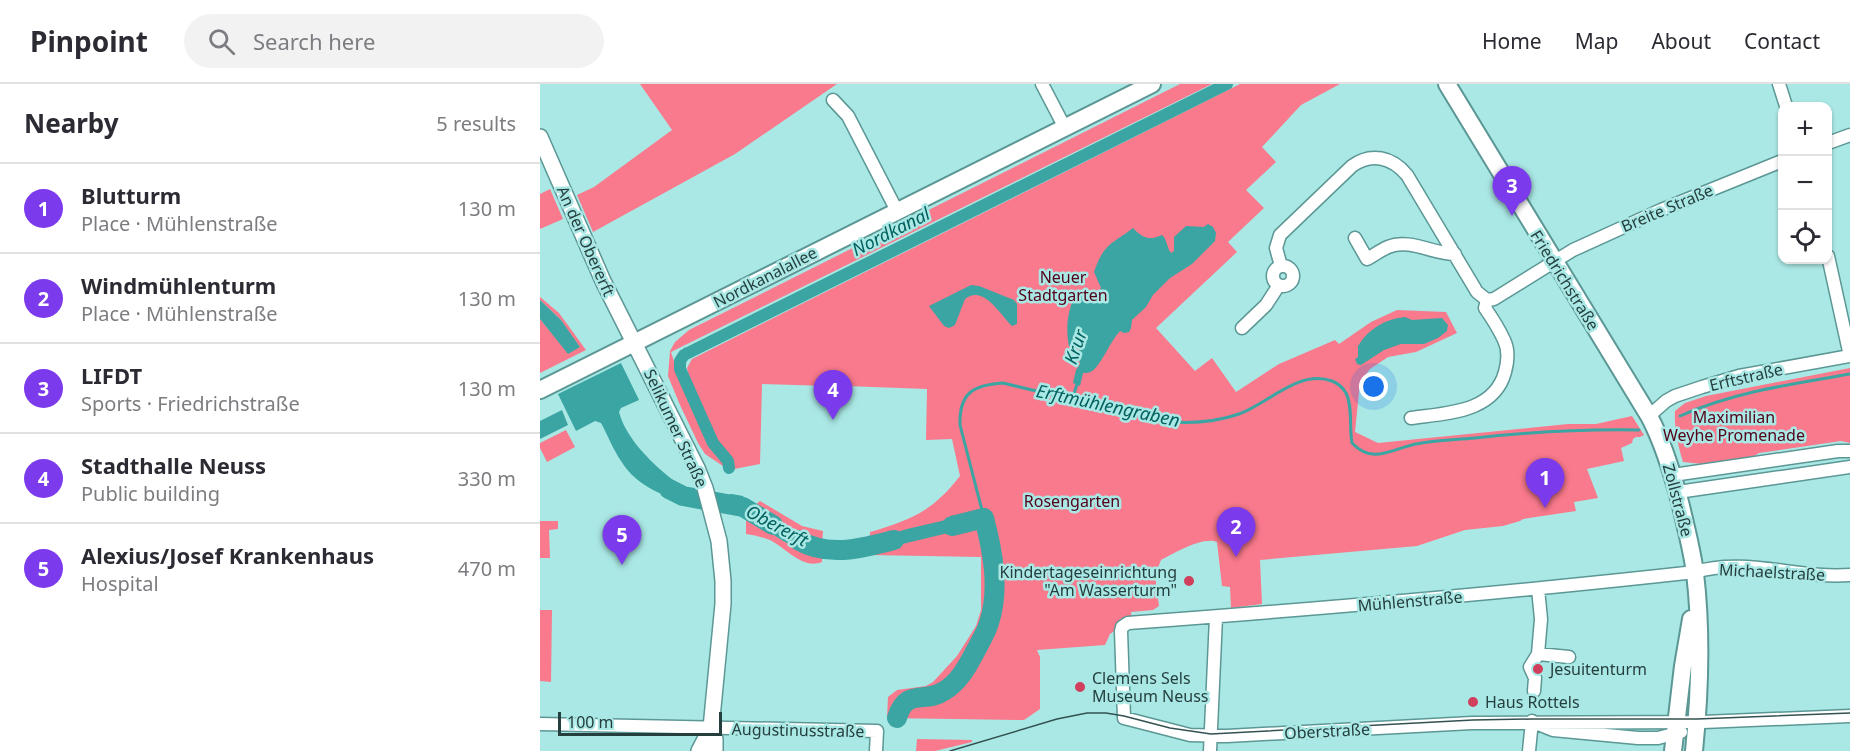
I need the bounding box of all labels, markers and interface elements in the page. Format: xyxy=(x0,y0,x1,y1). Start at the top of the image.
search box xyxy=(184,14,604,68)
text: Pinpoint xyxy=(30,22,148,60)
icon: search xyxy=(205,25,238,58)
text: Search here xyxy=(253,26,375,56)
text: Home xyxy=(1482,27,1542,55)
text: Map xyxy=(1575,27,1618,55)
text: About xyxy=(1651,27,1711,55)
text: Contact xyxy=(1744,27,1820,55)
map controls xyxy=(1778,102,1832,264)
button: + xyxy=(1778,102,1832,156)
text: Nearby xyxy=(24,105,119,141)
text: 5 results xyxy=(436,110,516,137)
button: − xyxy=(1778,156,1832,210)
pin: 3 xyxy=(1492,166,1532,216)
street label: Breite Straße xyxy=(1618,179,1716,237)
text: Blutturm xyxy=(81,180,181,210)
street label: An der Obererft xyxy=(552,182,620,300)
text: 1 xyxy=(38,195,49,222)
text: 130 m xyxy=(458,195,516,222)
water label: Nordkanal xyxy=(847,201,934,261)
text: Place · Mühlenstraße xyxy=(81,210,278,237)
button: locate xyxy=(1778,210,1832,264)
street label: Friedrichstraße xyxy=(1525,226,1605,334)
street label: Nordkanalallee xyxy=(709,241,821,313)
park label: Neuer Stadtgarten xyxy=(1018,266,1108,306)
text: Windmühlenturm xyxy=(81,270,276,300)
text: 2 xyxy=(38,285,49,312)
text: 130 m xyxy=(458,285,516,312)
text: Place · Mühlenstraße xyxy=(81,300,278,327)
water label: Krur xyxy=(1058,325,1092,367)
street label: Erftstraße xyxy=(1707,358,1785,396)
text: LIFDT xyxy=(81,360,142,390)
street label: Selikumer Straße xyxy=(639,365,713,491)
pin: 4 xyxy=(814,370,852,420)
your location xyxy=(1359,372,1388,401)
text: 3 xyxy=(38,375,49,402)
text: 130 m xyxy=(458,375,516,402)
water label: Erftmühlengraben xyxy=(1034,378,1182,432)
text: Sports · Friedrichstraße xyxy=(81,390,300,417)
park label: Maximilian Weyhe Promenade xyxy=(1663,406,1805,446)
text: Stadthalle Neuss xyxy=(81,450,266,480)
pin: 1 xyxy=(1526,458,1564,508)
street label: Zollstraße xyxy=(1658,461,1698,539)
text: 4 xyxy=(38,465,49,492)
text: 330 m xyxy=(458,465,516,492)
text: Public building xyxy=(81,480,220,507)
park label: Rosengarten xyxy=(1024,490,1120,512)
water label: Obererft xyxy=(742,499,814,552)
pin: 2 xyxy=(1216,508,1256,557)
pin: 5 xyxy=(602,516,641,565)
text: Alexius/Josef Krankenhaus xyxy=(81,540,374,570)
text: 5 xyxy=(38,555,49,582)
text: 470 m xyxy=(458,555,516,582)
street label: Michaelstraße xyxy=(1718,558,1826,586)
place label: Kindertageseinrichtung "Am Wasserturm" xyxy=(1000,561,1177,601)
text: Hospital xyxy=(81,570,159,597)
marker: Kindertageseinrichtung "Am Wasserturm" xyxy=(1182,574,1196,588)
street label: Mühlenstraße xyxy=(1357,585,1463,617)
place label: Jesuitenturm xyxy=(1548,658,1647,680)
marker: Jesuitenturm xyxy=(1531,662,1545,676)
place label: Clemens Sels Museum Neuss xyxy=(1092,667,1209,707)
marker: Clemens Sels Museum Neuss xyxy=(1073,680,1087,694)
place label: Haus Rottels xyxy=(1485,691,1580,713)
marker: Haus Rottels xyxy=(1466,695,1480,709)
scale bar xyxy=(558,709,722,736)
text: 100 m xyxy=(567,711,614,733)
street label: Augustinusstraße xyxy=(731,718,865,742)
street label: Oberstraße xyxy=(1284,718,1370,744)

